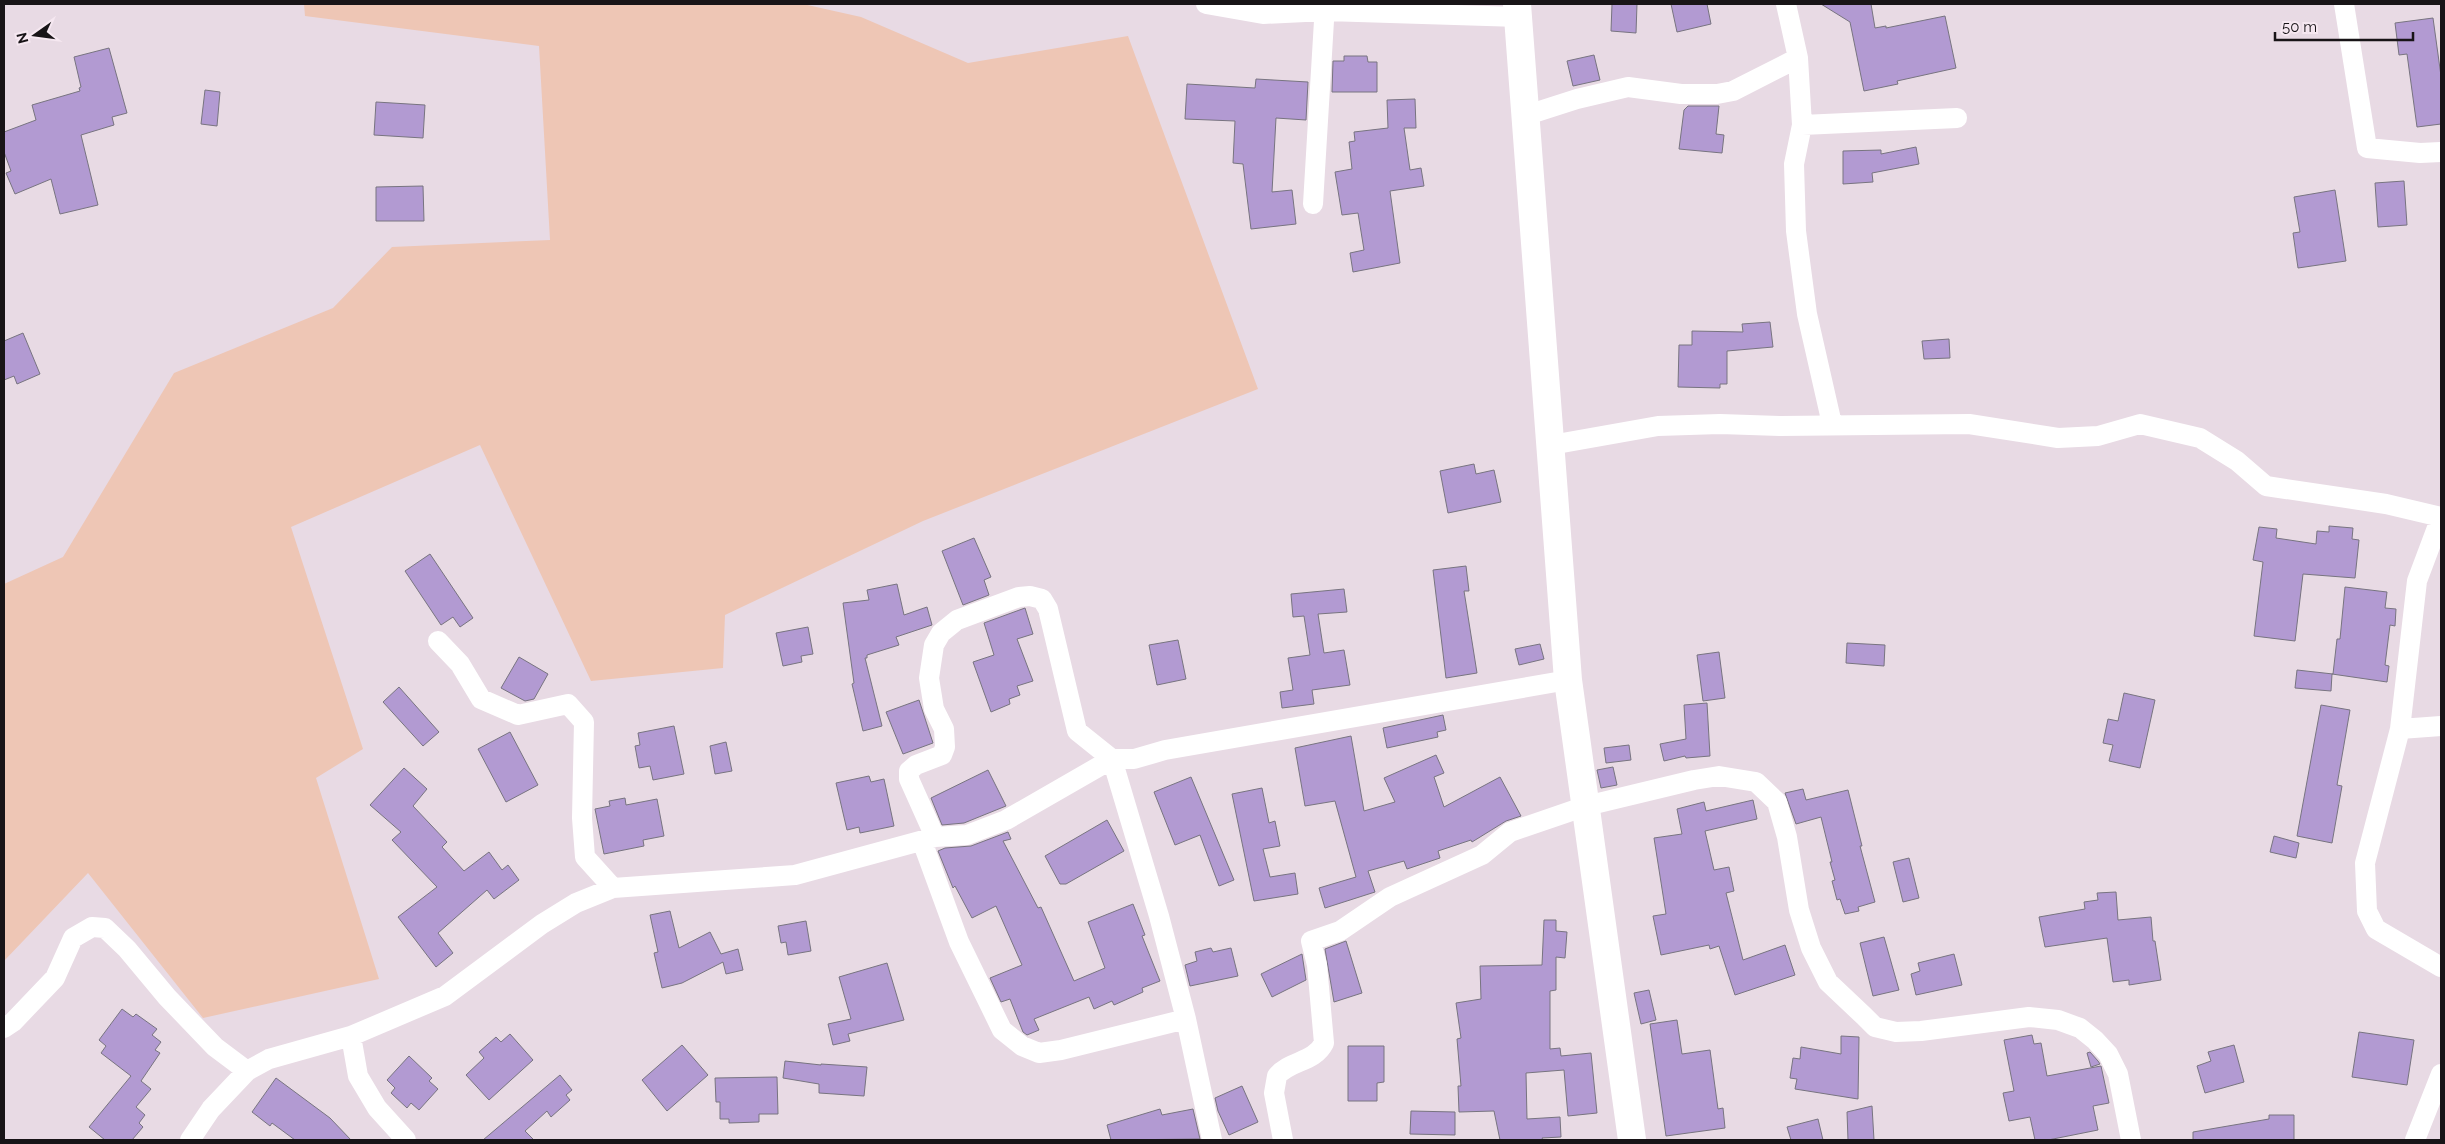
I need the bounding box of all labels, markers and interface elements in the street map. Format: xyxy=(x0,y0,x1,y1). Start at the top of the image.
north arrow xyxy=(10,10,60,60)
scale bar xyxy=(2275,10,2412,42)
text: 50 m xyxy=(2282,18,2317,36)
text: N xyxy=(13,31,31,45)

